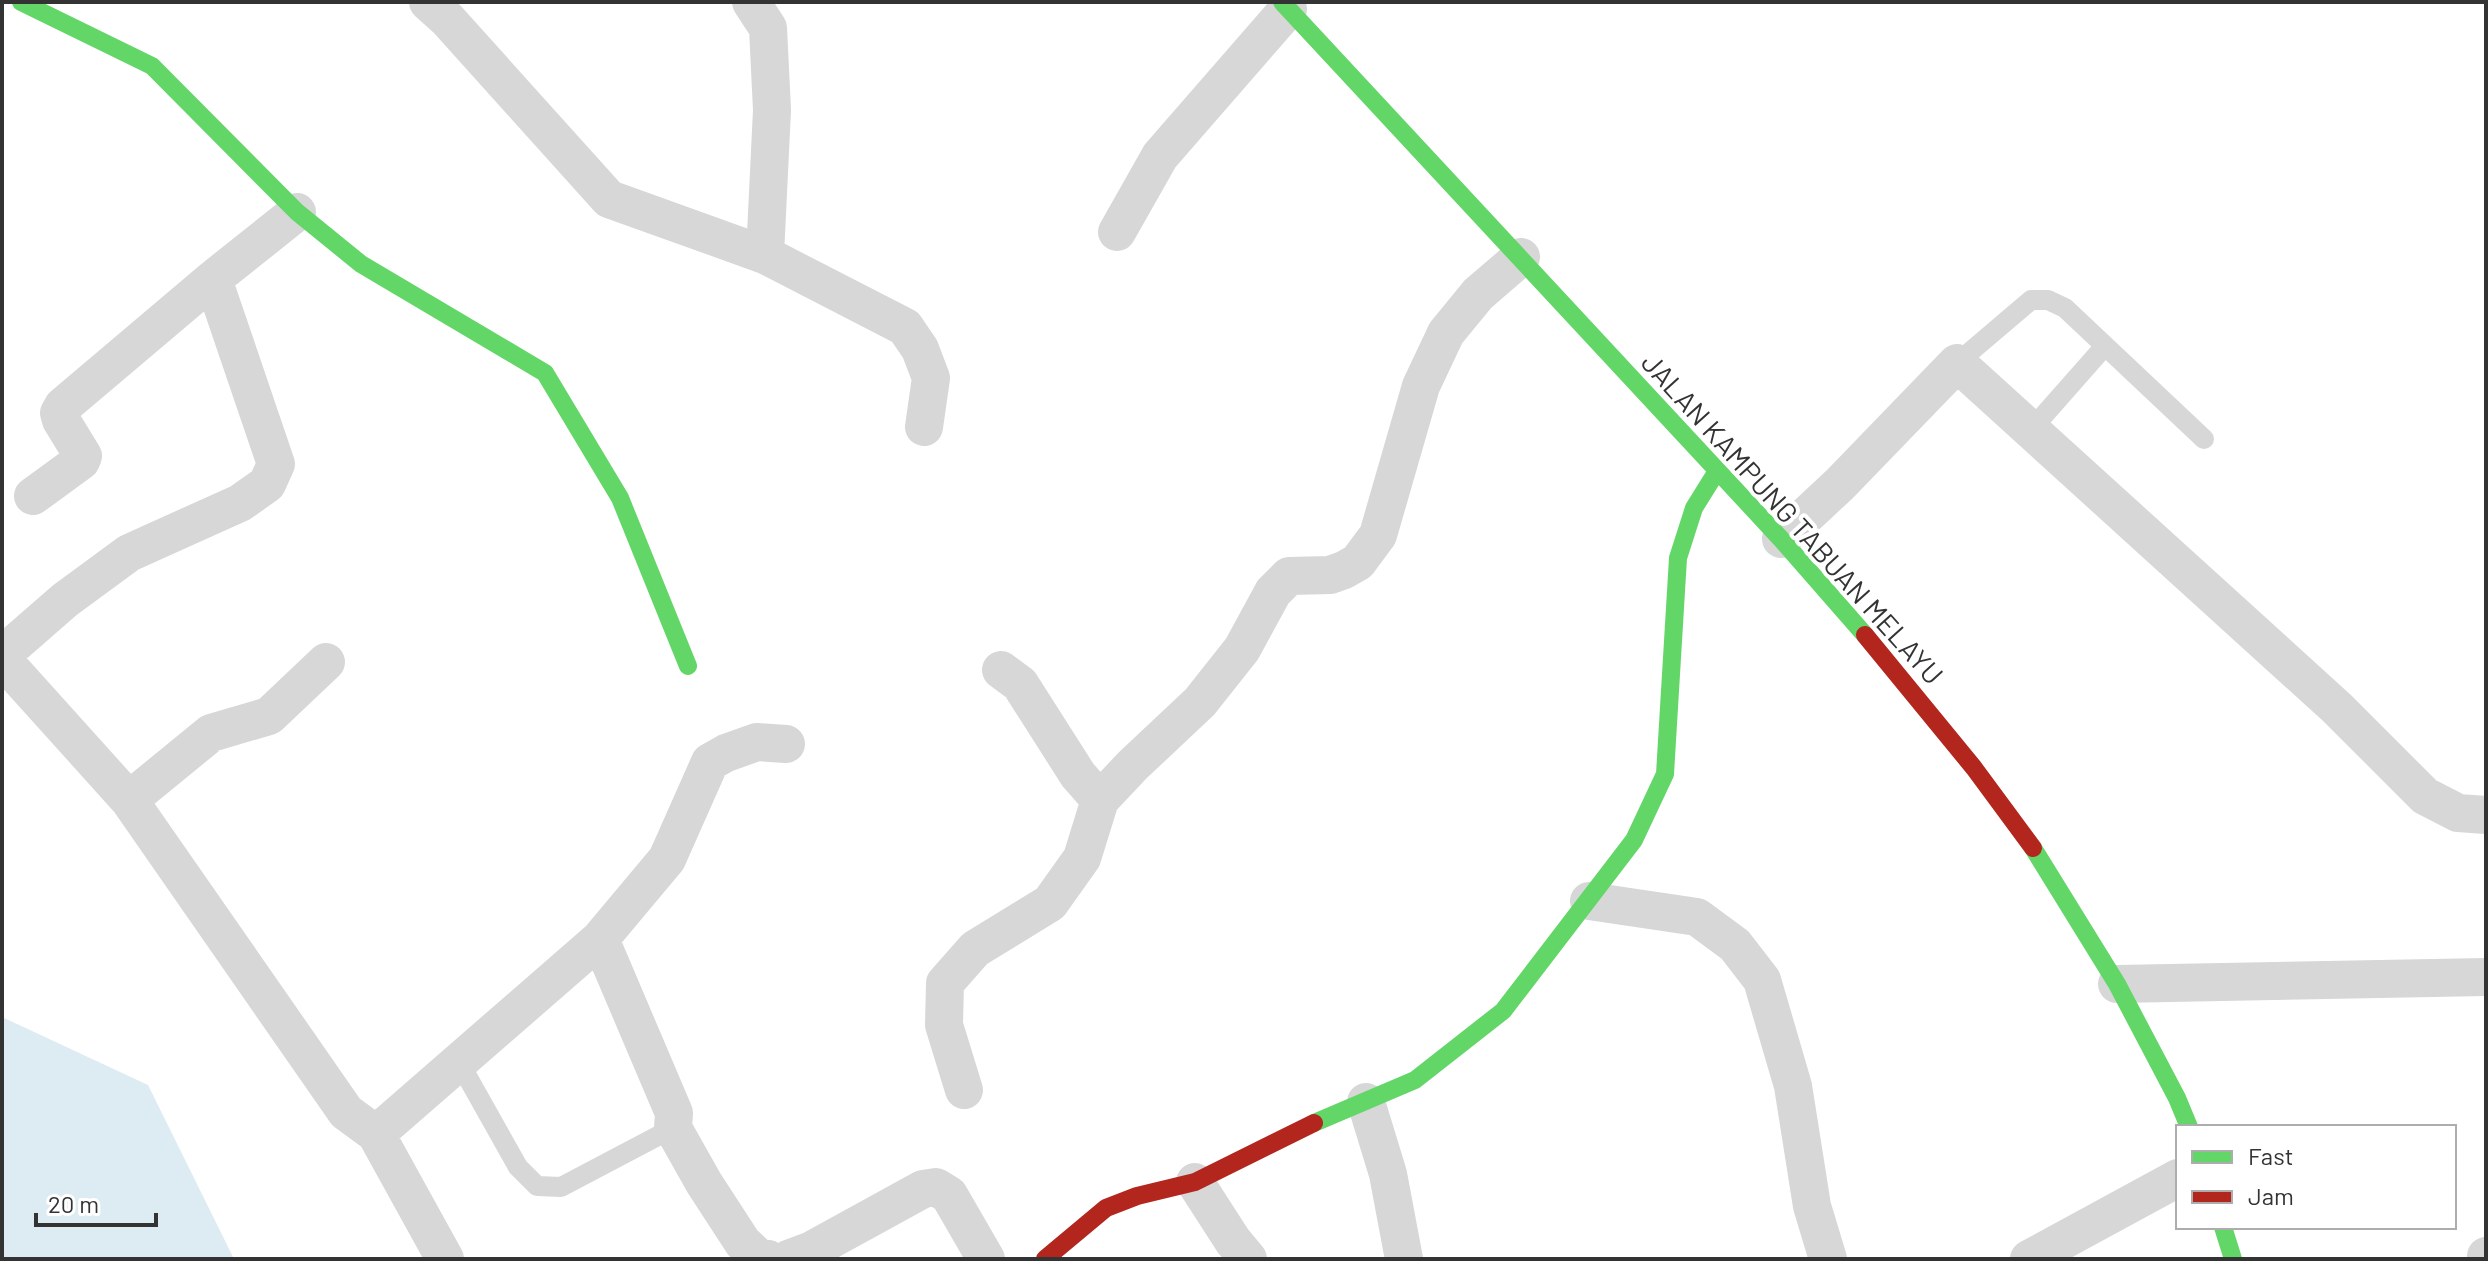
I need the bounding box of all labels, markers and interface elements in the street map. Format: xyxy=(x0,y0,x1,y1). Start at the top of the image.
street label: JALAN KAMPUNG TABUAN MELAYU xyxy=(1635,345,1951,691)
legend xyxy=(2176,1125,2456,1229)
text: Fast xyxy=(2248,1141,2293,1170)
scale bar xyxy=(36,1177,156,1227)
text: Jam xyxy=(2248,1181,2294,1210)
text: 20 m xyxy=(48,1189,99,1218)

